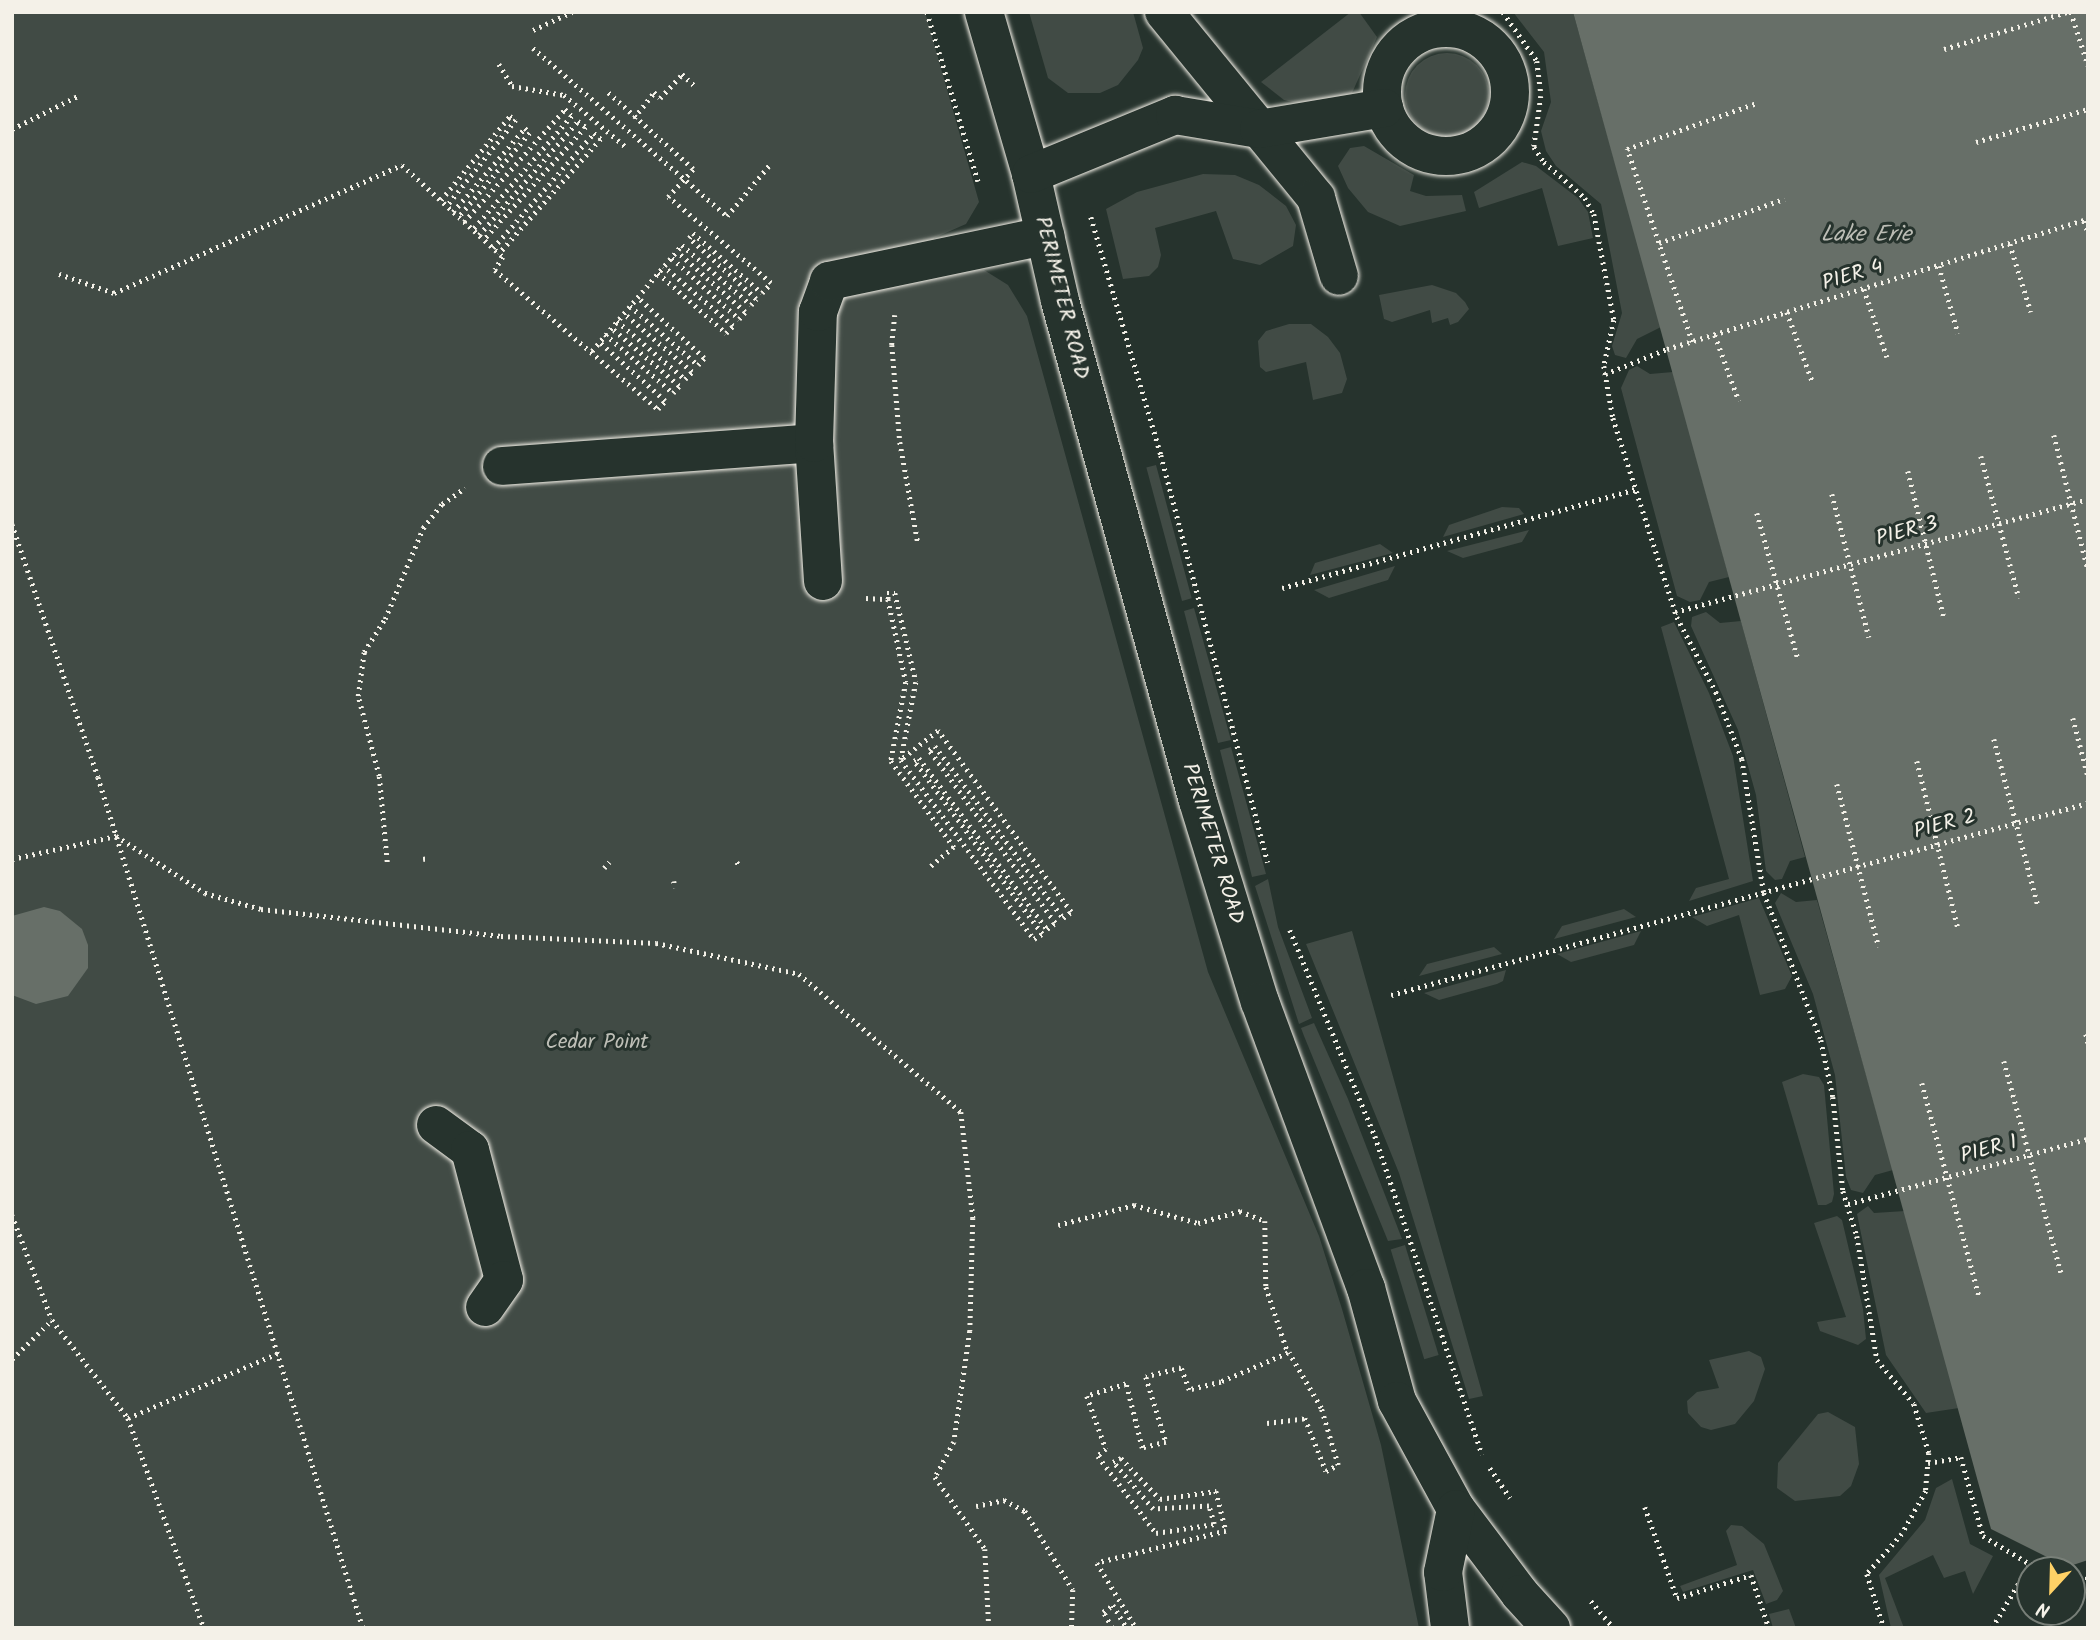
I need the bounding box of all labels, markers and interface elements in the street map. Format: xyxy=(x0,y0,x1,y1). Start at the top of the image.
street label: PERIMETER ROAD xyxy=(1029,214,1093,382)
water label: Lake Erie xyxy=(1821,221,1911,249)
street label: PIER 4 xyxy=(1819,255,1887,297)
street label: PIER 3 xyxy=(1873,512,1941,552)
street label: PERIMETER ROAD xyxy=(1176,760,1248,928)
street label: PIER 2 xyxy=(1911,805,1979,845)
park label: Cedar Point xyxy=(546,1030,648,1056)
street label: PIER 1 xyxy=(1958,1130,2020,1170)
north arrow xyxy=(2016,1556,2086,1626)
text: N xyxy=(2033,1592,2055,1625)

